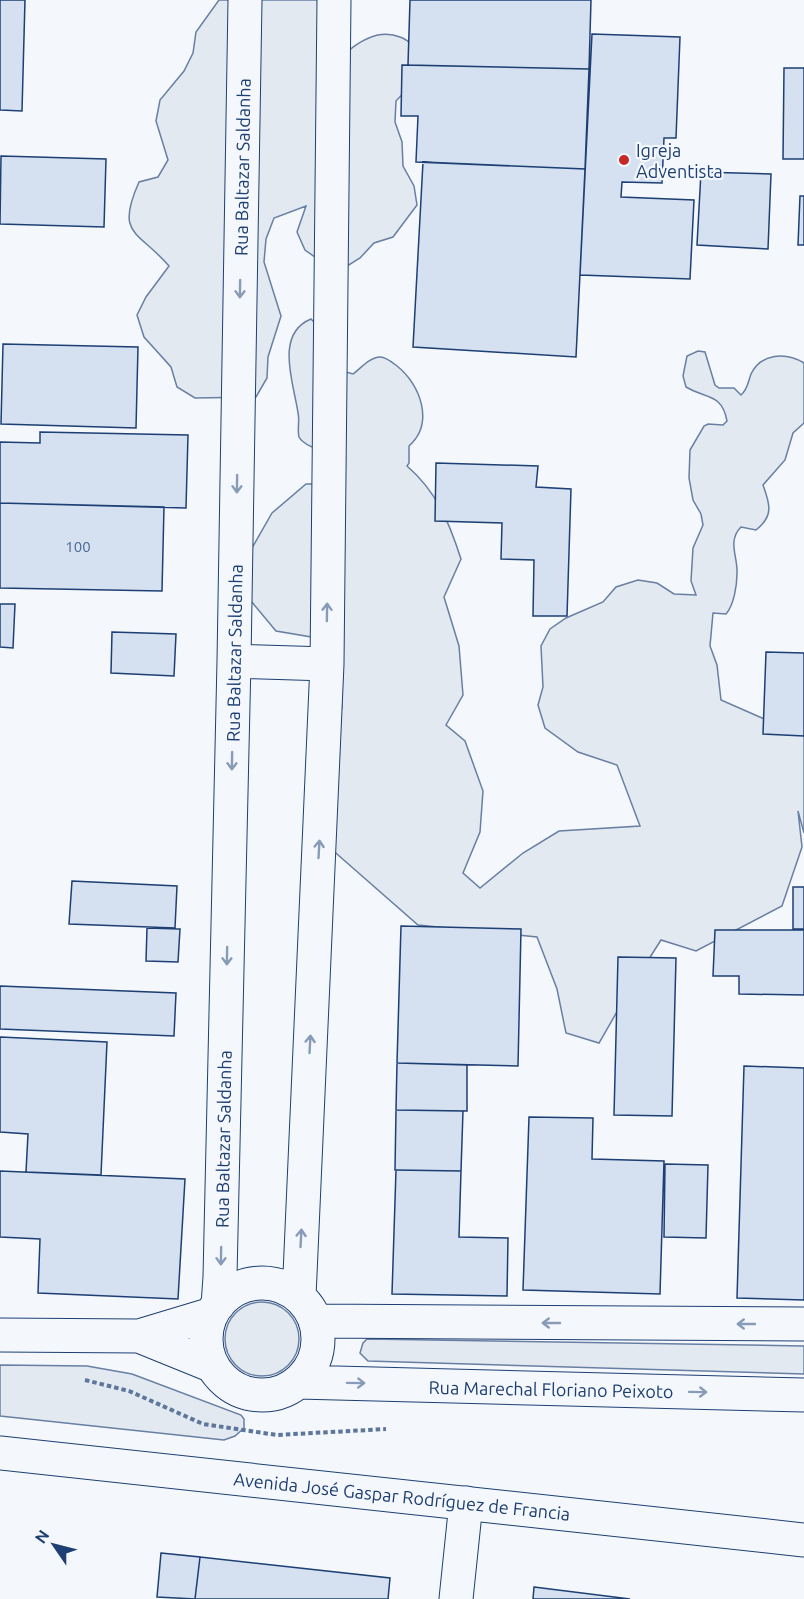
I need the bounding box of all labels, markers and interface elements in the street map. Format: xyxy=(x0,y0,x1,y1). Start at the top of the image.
street label: Rua Baltazar Saldanha xyxy=(230,78,254,256)
place label: Igreja Adventista xyxy=(636,140,723,181)
marker: Igreja Adventista xyxy=(617,153,631,167)
one-way arrow xyxy=(234,279,246,299)
one-way arrow xyxy=(231,474,243,494)
house number: 100 xyxy=(65,538,91,555)
street label: Rua Baltazar Saldanha xyxy=(222,564,246,742)
one-way arrow xyxy=(322,602,333,622)
one-way arrow xyxy=(226,751,237,771)
one-way arrow xyxy=(313,839,324,859)
one-way arrow xyxy=(222,946,233,966)
one-way arrow xyxy=(304,1034,316,1054)
street label: Rua Baltazar Saldanha xyxy=(211,1050,235,1228)
one-way arrow xyxy=(296,1229,307,1249)
one-way arrow xyxy=(215,1246,226,1266)
one-way arrow xyxy=(541,1317,561,1329)
one-way arrow xyxy=(736,1318,756,1330)
street label: Rua Marechal Floriano Peixoto xyxy=(428,1377,674,1401)
one-way arrow xyxy=(346,1378,366,1389)
one-way arrow xyxy=(687,1387,707,1398)
street label: Avenida José Gaspar Rodríguez de Francia xyxy=(233,1468,571,1524)
north arrow xyxy=(24,1515,84,1575)
text: N xyxy=(31,1526,53,1546)

